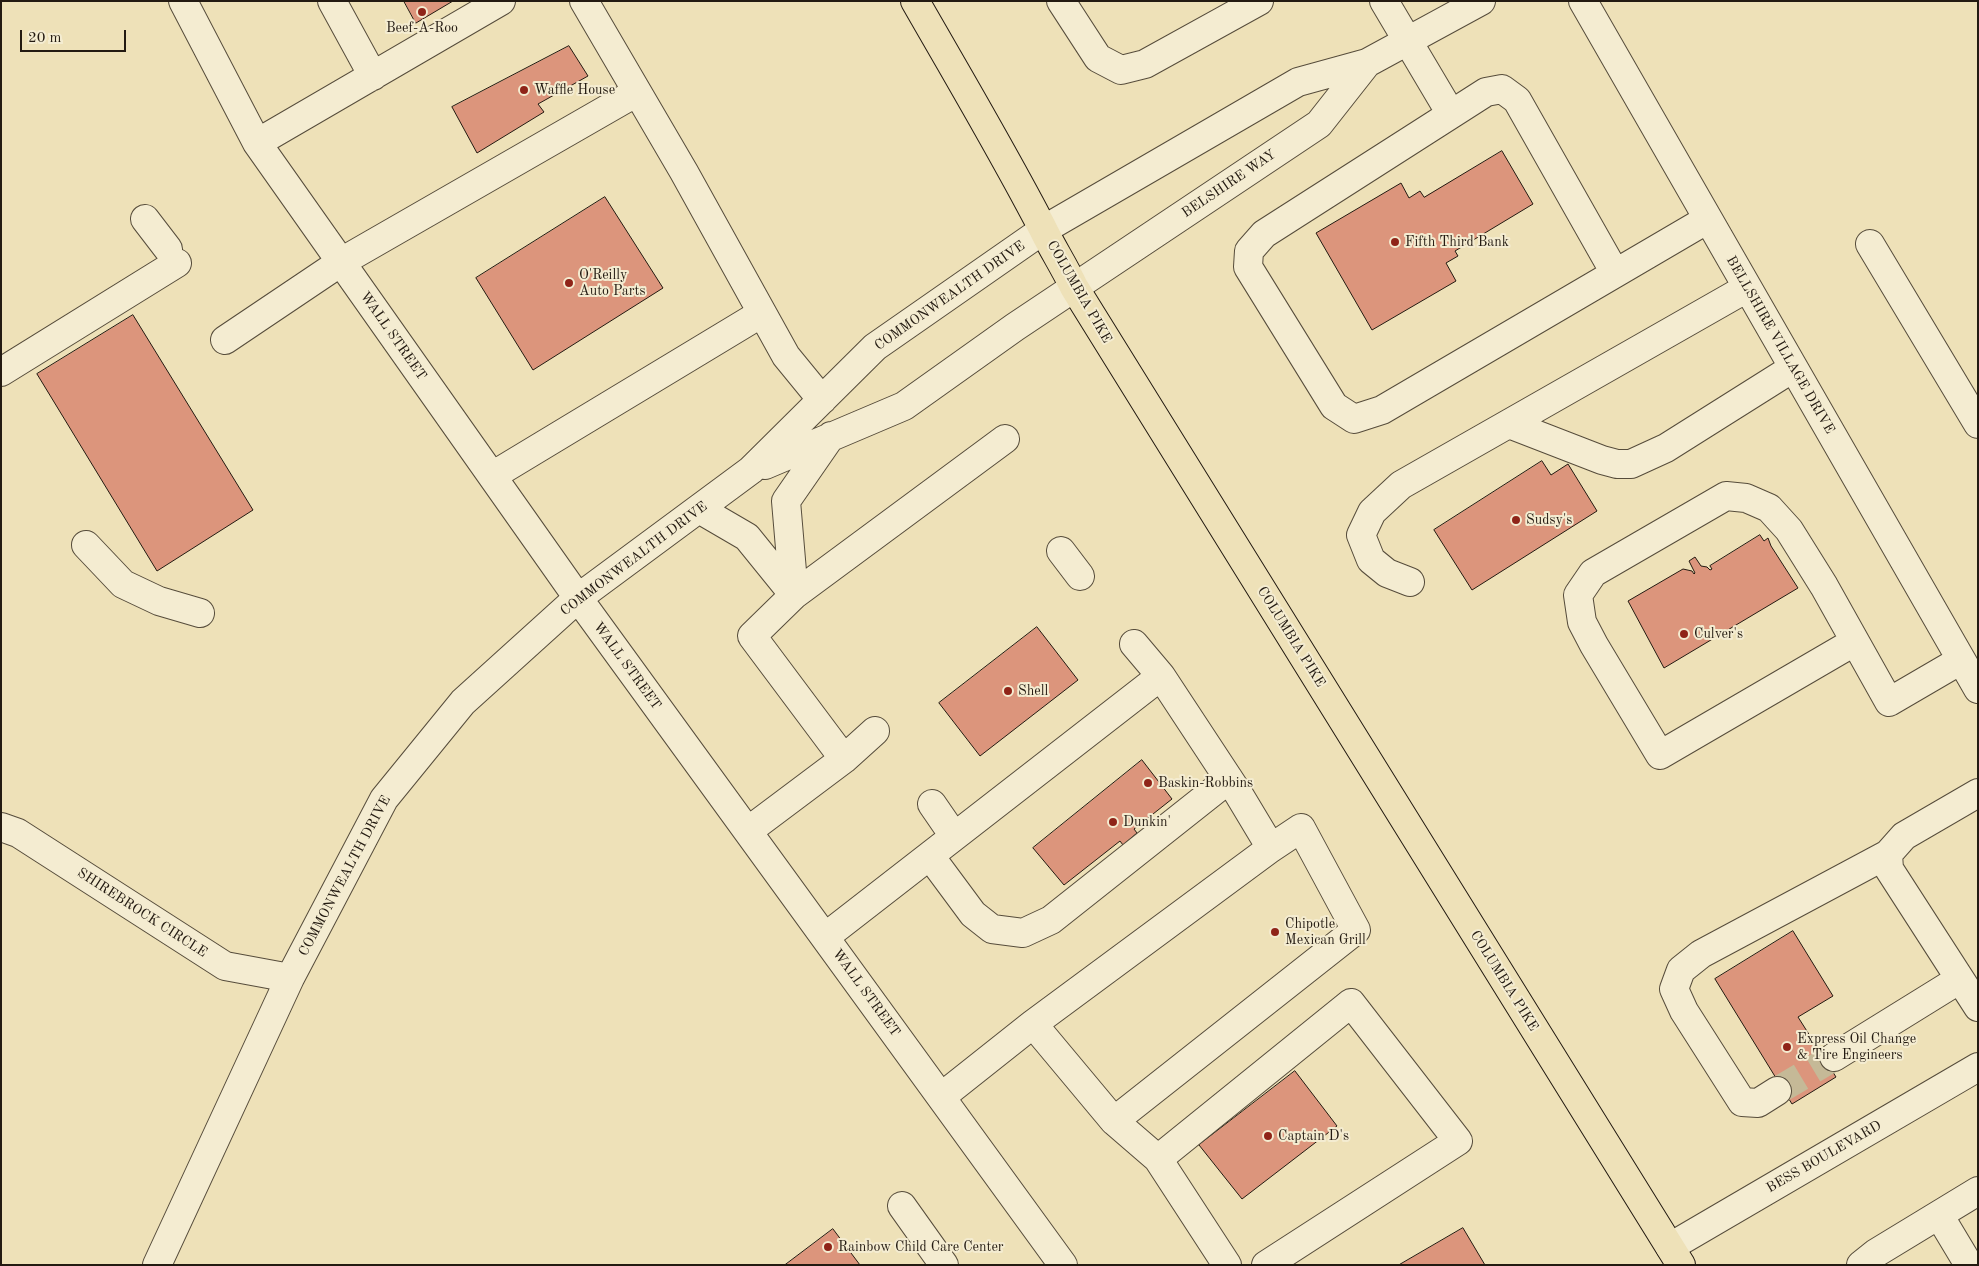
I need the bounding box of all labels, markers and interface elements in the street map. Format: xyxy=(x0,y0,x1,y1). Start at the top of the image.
marker: Beef-A-Roo xyxy=(416,6,428,18)
scale bar xyxy=(22,20,129,52)
place label: Beef-A-Roo xyxy=(386,20,458,36)
text: 20 m xyxy=(28,31,62,46)
place label: Waffle House xyxy=(534,82,615,98)
marker: Waffle House xyxy=(518,84,530,96)
street label: BELSHIRE WAY xyxy=(1179,146,1279,222)
place label: Fifth Third Bank xyxy=(1405,234,1509,250)
marker: Fifth Third Bank xyxy=(1389,236,1401,248)
street label: COMMONWEALTH DRIVE xyxy=(872,238,1028,354)
street label: COLUMBIA PIKE xyxy=(1043,238,1115,346)
street label: BELLSHIRE VILLAGE DRIVE xyxy=(1722,253,1838,437)
place label: O'Reilly Auto Parts xyxy=(579,267,645,300)
marker: O'Reilly Auto Parts xyxy=(563,277,575,289)
street label: WALL STREET xyxy=(356,288,430,384)
street label: COMMONWEALTH DRIVE xyxy=(557,498,711,620)
place label: Sudsy's xyxy=(1526,512,1572,528)
marker: Sudsy's xyxy=(1510,514,1522,526)
street label: COLUMBIA PIKE xyxy=(1253,584,1329,690)
street label: WALL STREET xyxy=(590,619,664,713)
place label: Culver's xyxy=(1694,626,1743,642)
marker: Culver's xyxy=(1678,628,1690,640)
place label: Shell xyxy=(1018,683,1048,699)
marker: Shell xyxy=(1002,685,1014,697)
place label: Baskin-Robbins xyxy=(1158,775,1253,791)
marker: Baskin-Robbins xyxy=(1142,777,1154,789)
street label: COMMONWEALTH DRIVE xyxy=(295,793,395,959)
place label: Dunkin' xyxy=(1123,814,1171,830)
marker: Dunkin' xyxy=(1107,816,1119,828)
street label: SHIREBROCK CIRCLE xyxy=(74,865,210,961)
place label: Chipotle Mexican Grill xyxy=(1285,916,1366,949)
marker: Chipotle Mexican Grill xyxy=(1269,926,1281,938)
street label: COLUMBIA PIKE xyxy=(1466,928,1542,1034)
street label: WALL STREET xyxy=(829,946,903,1040)
place label: Express Oil Change & Tire Engineers xyxy=(1797,1031,1916,1064)
marker: Express Oil Change & Tire Engineers xyxy=(1781,1041,1793,1053)
street label: BESS BOULEVARD xyxy=(1763,1117,1885,1197)
place label: Captain D's xyxy=(1278,1128,1349,1144)
marker: Captain D's xyxy=(1262,1130,1274,1142)
place label: Rainbow Child Care Center xyxy=(838,1239,1004,1255)
marker: Rainbow Child Care Center xyxy=(822,1241,834,1253)

